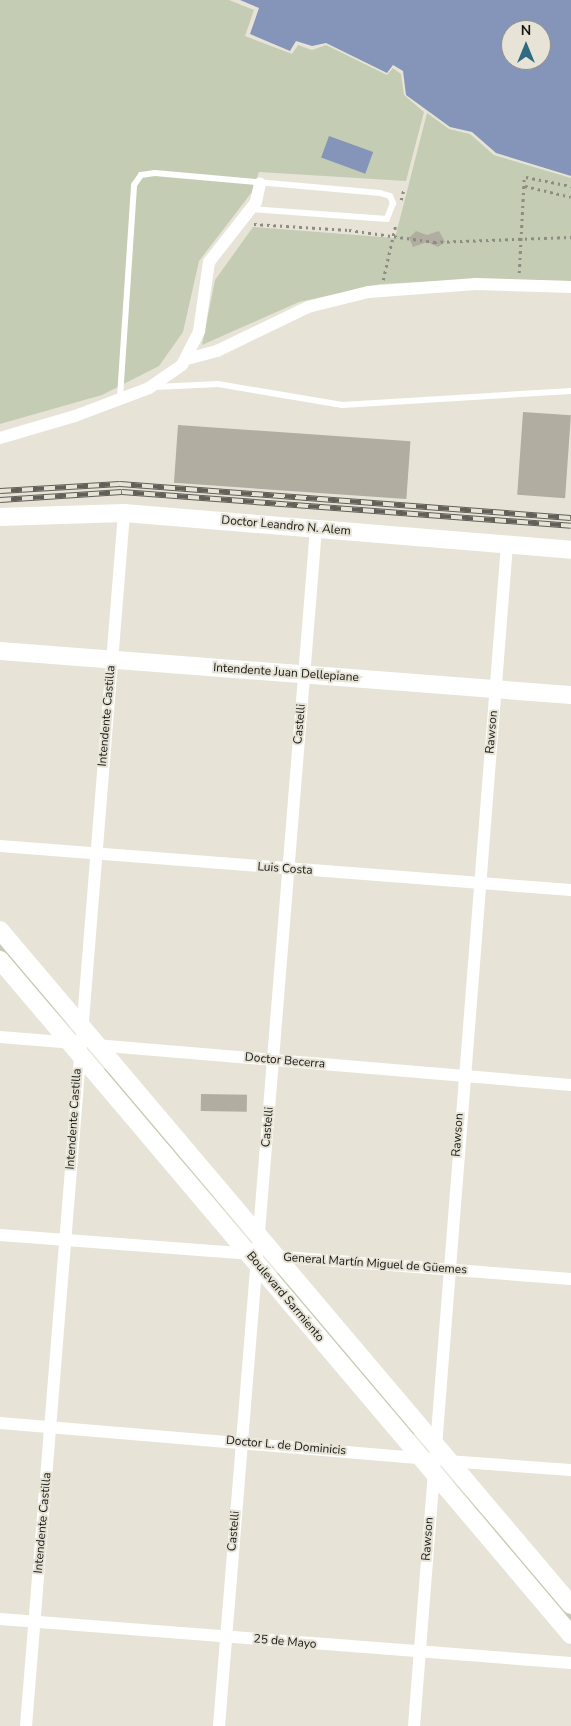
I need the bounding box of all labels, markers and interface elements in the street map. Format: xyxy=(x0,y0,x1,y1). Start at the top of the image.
north arrow xyxy=(501,20,551,70)
text: N xyxy=(521,21,531,40)
street label: Doctor Leandro N. Alem xyxy=(221,513,351,539)
street label: Intendente Juan Dellepiane xyxy=(213,661,359,685)
street label: Intendente Castilla xyxy=(95,665,119,767)
street label: Castelli xyxy=(291,703,309,745)
street label: Rawson xyxy=(483,710,501,754)
street label: Luis Costa xyxy=(257,860,313,878)
street label: Doctor Becerra xyxy=(244,1050,326,1072)
street label: Intendente Castilla xyxy=(63,1068,85,1170)
street label: Castelli xyxy=(259,1106,277,1148)
street label: Rawson xyxy=(449,1113,467,1157)
street label: Boulevard Sarmiento xyxy=(243,1249,327,1345)
street label: General Martín Miguel de Güemes xyxy=(283,1250,467,1278)
street label: Doctor L. de Dominicis xyxy=(225,1434,347,1458)
street label: Intendente Castilla xyxy=(31,1472,55,1574)
street label: Castelli xyxy=(225,1510,243,1552)
street label: Rawson xyxy=(419,1517,437,1561)
street label: 25 de Mayo xyxy=(253,1632,317,1652)

